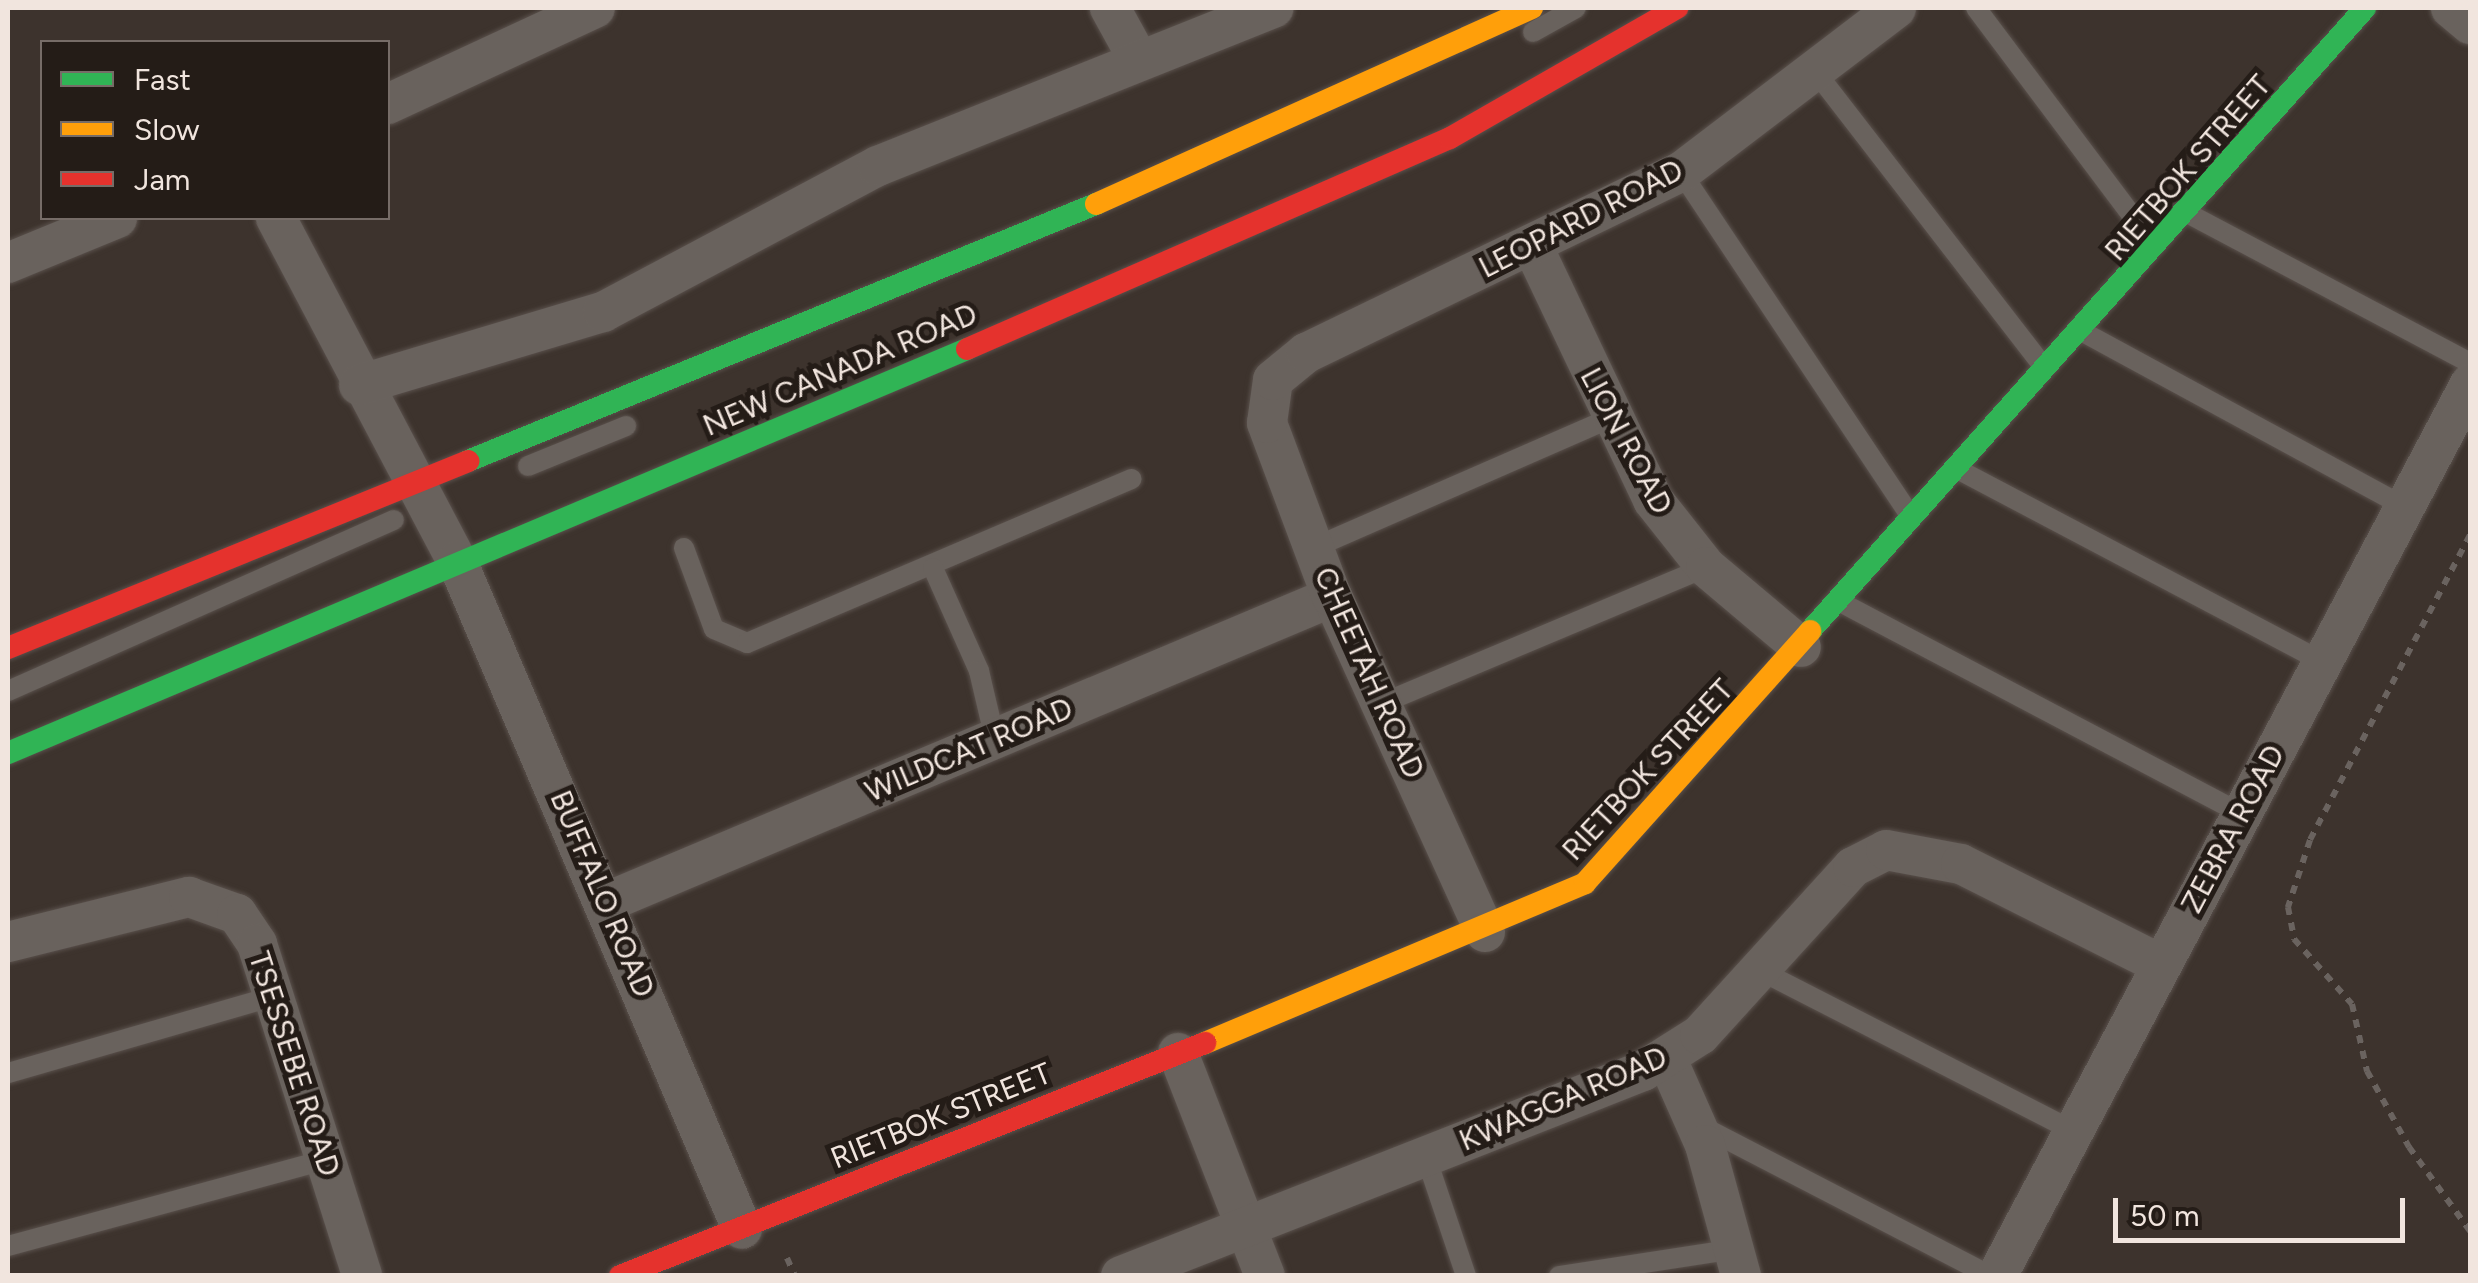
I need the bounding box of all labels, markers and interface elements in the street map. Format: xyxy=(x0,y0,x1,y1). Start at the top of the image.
legend xyxy=(40,40,390,220)
text: Fast xyxy=(134,61,191,98)
street label: RIETBOK STREET xyxy=(2098,68,2278,268)
text: Slow xyxy=(134,111,200,148)
street label: LEOPARD ROAD xyxy=(1473,152,1689,286)
text: Jam xyxy=(134,161,190,198)
street label: NEW CANADA ROAD xyxy=(698,296,982,444)
street label: LION ROAD xyxy=(1572,362,1680,520)
street label: CHEETAH ROAD xyxy=(1306,562,1432,784)
street label: RIETBOK STREET xyxy=(1555,672,1741,868)
street label: WILDCAT ROAD xyxy=(860,690,1078,810)
street label: ZEBRA ROAD xyxy=(2174,739,2292,919)
street label: BUFFALO ROAD xyxy=(542,785,662,1003)
street label: TSESSEBE ROAD xyxy=(241,947,347,1181)
street label: KWAGGA ROAD xyxy=(1454,1039,1672,1159)
street label: RIETBOK STREET xyxy=(826,1055,1056,1177)
scale bar xyxy=(2118,1178,2410,1240)
text: 50 m xyxy=(2130,1197,2199,1234)

